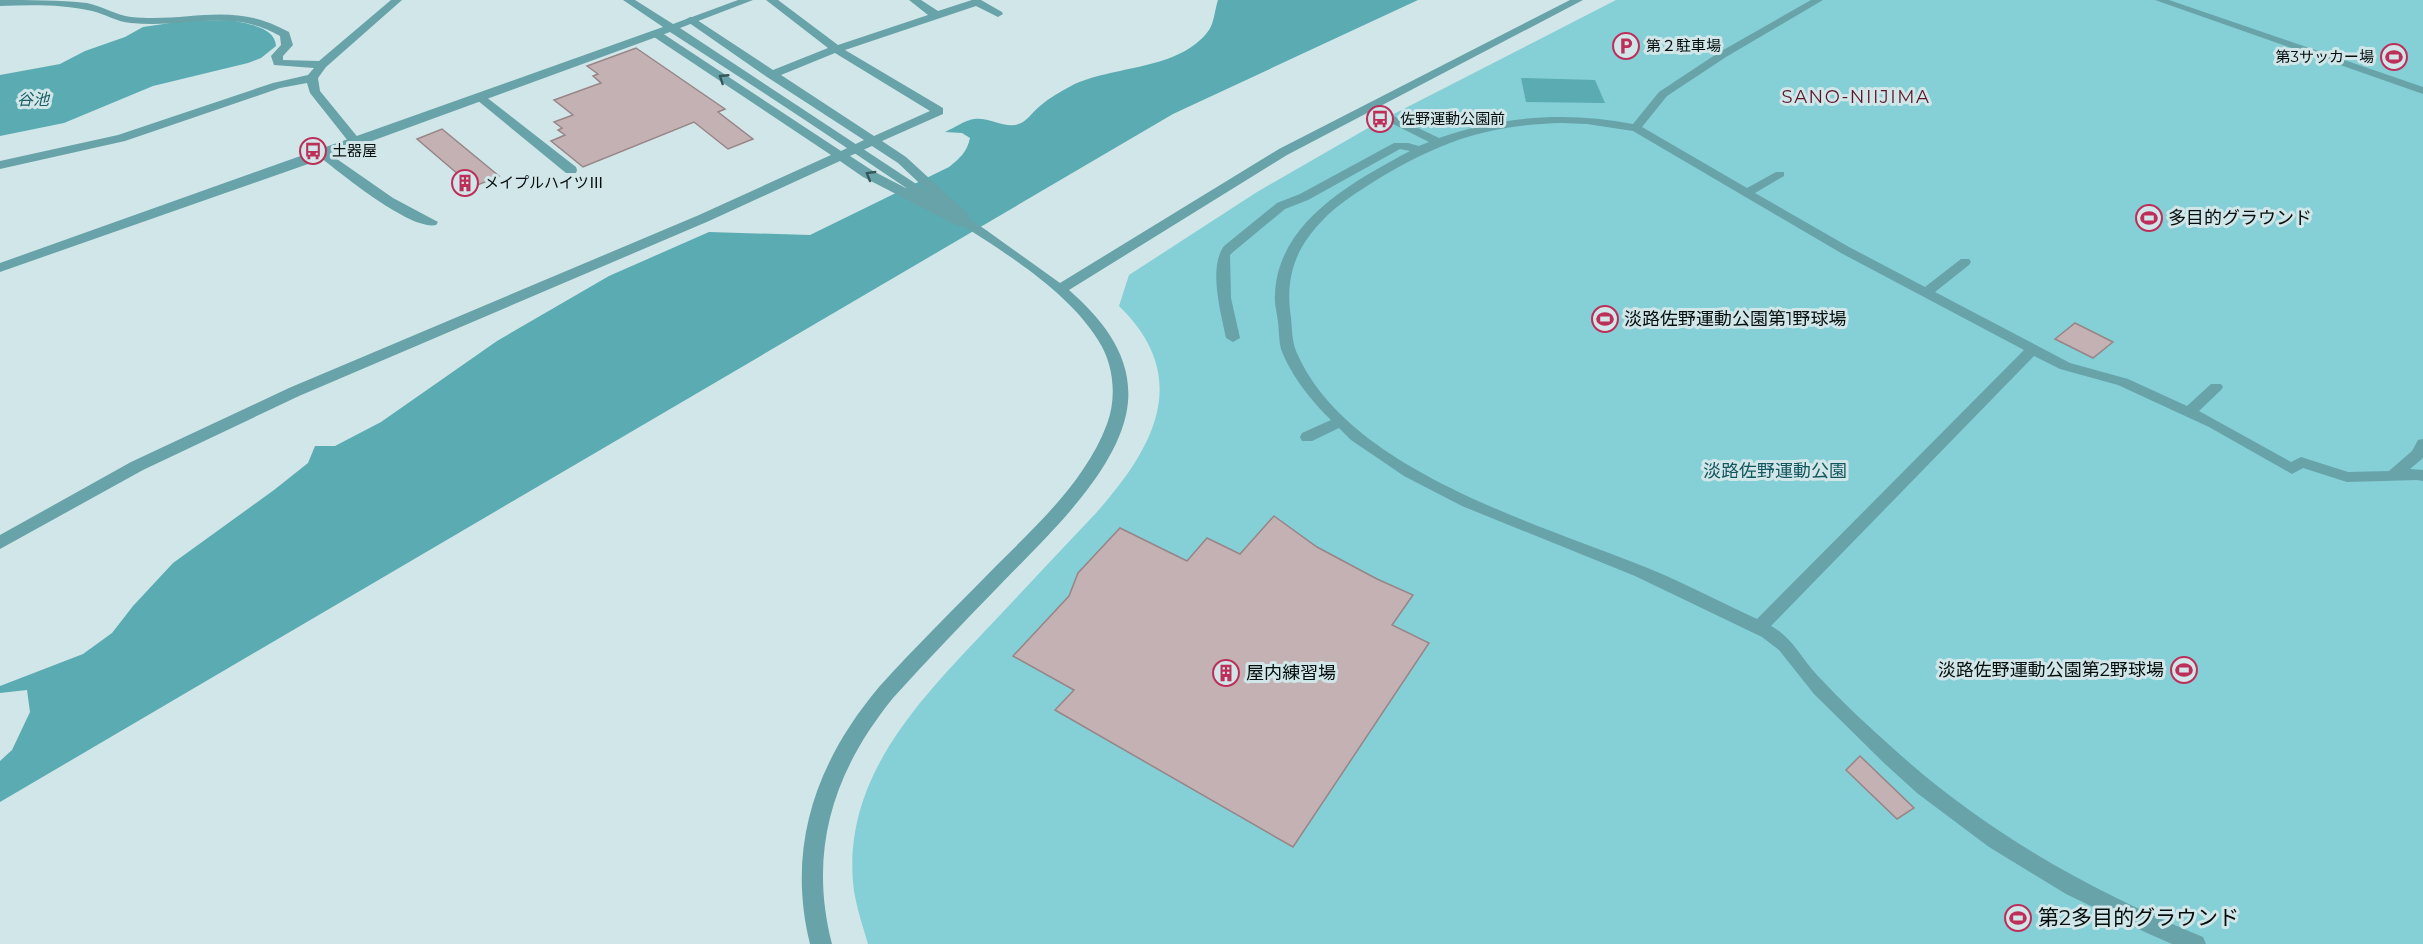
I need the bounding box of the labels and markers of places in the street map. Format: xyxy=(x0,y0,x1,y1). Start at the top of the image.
parking icon: 第２駐車場 xyxy=(1611,31,1641,61)
place label: 第２駐車場 xyxy=(1646,36,1721,55)
sports icon: 第3サッカー場 xyxy=(2379,42,2409,72)
place label: 第3サッカー場 xyxy=(2276,47,2374,66)
bus stop icon: 佐野運動公園前 xyxy=(1365,104,1395,134)
place label: 佐野運動公園前 xyxy=(1400,109,1505,128)
bus stop icon: 土器屋 xyxy=(298,136,328,166)
place label: 土器屋 xyxy=(332,141,377,160)
building icon: メイプルハイツⅢ xyxy=(450,168,480,198)
place label: メイプルハイツⅢ xyxy=(484,173,604,192)
sports icon: 多目的グラウンド xyxy=(2134,203,2164,233)
place label: 多目的グラウンド xyxy=(2168,207,2312,229)
sports icon: 淡路佐野運動公園第1野球場 xyxy=(1590,304,1620,334)
place label: 淡路佐野運動公園第1野球場 xyxy=(1624,308,1847,330)
sports icon: 淡路佐野運動公園第2野球場 xyxy=(2169,655,2199,685)
building icon: 屋内練習場 xyxy=(1211,658,1241,688)
place label: 淡路佐野運動公園第2野球場 xyxy=(1938,659,2164,681)
place label: 屋内練習場 xyxy=(1246,662,1336,684)
sports icon: 第2多目的グラウンド xyxy=(2003,903,2033,933)
place label: 第2多目的グラウンド xyxy=(2038,905,2239,930)

